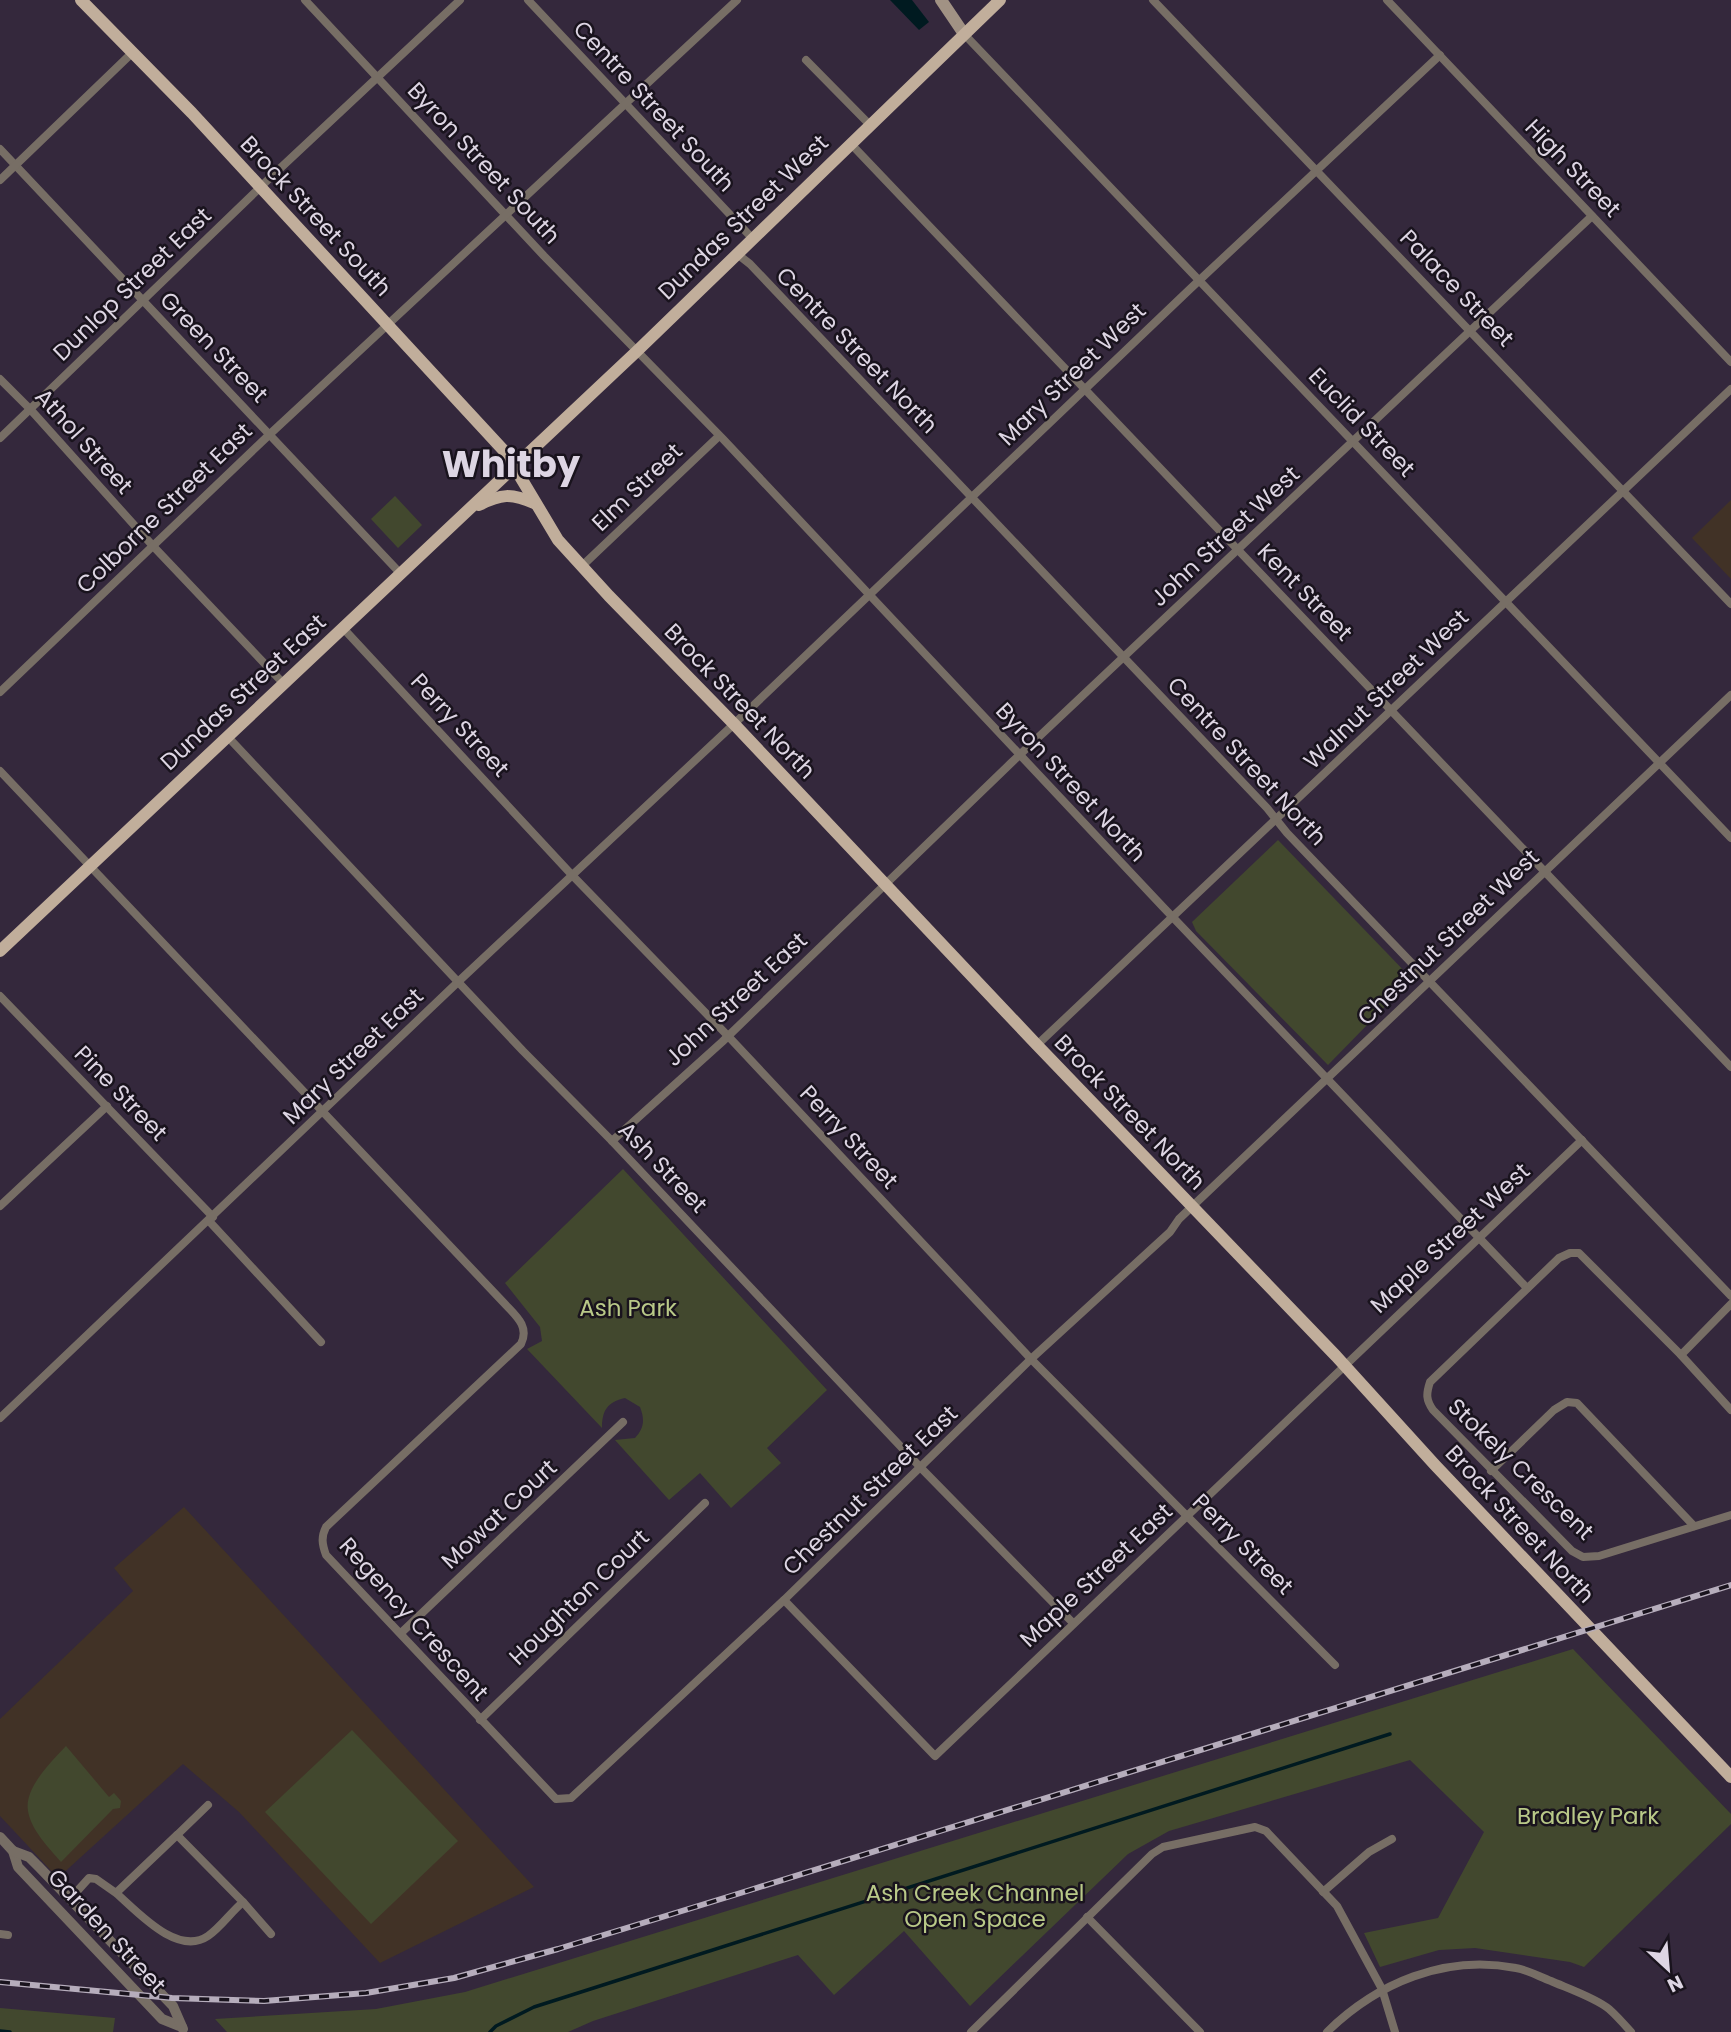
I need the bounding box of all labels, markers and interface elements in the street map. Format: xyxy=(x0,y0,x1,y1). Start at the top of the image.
street label: Centre Street South xyxy=(566,13,742,199)
street label: Byron Street South xyxy=(400,75,568,251)
street label: High Street xyxy=(1518,112,1628,224)
street label: Dundas Street West xyxy=(651,127,835,307)
street label: Brock Street South xyxy=(233,129,399,303)
street label: Dunlop Street East xyxy=(46,200,218,368)
street label: Palace Street xyxy=(1393,222,1521,354)
street label: Centre Street North xyxy=(769,260,945,440)
street label: Green Street xyxy=(153,284,275,410)
street label: Mary Street West xyxy=(991,295,1153,453)
street label: Euclid Street xyxy=(1302,360,1422,484)
street label: Athol Street xyxy=(28,381,140,501)
street label: Colborne Street East xyxy=(69,415,259,601)
street label: Elm Street xyxy=(585,436,689,538)
district label: Whitby xyxy=(442,438,581,490)
street label: John Street West xyxy=(1143,458,1307,614)
street label: Kent Street xyxy=(1250,536,1360,648)
street label: Walnut Street West xyxy=(1296,602,1476,776)
street label: Dundas Street East xyxy=(153,607,333,777)
street label: Brock Street North xyxy=(657,616,823,786)
street label: Perry Street xyxy=(404,666,516,784)
street label: Centre Street North xyxy=(1160,670,1334,852)
street label: Byron Street North xyxy=(989,695,1153,869)
street label: Chestnut Street West xyxy=(1350,842,1546,1032)
street label: John Street East xyxy=(658,925,814,1073)
street label: Mary Street East xyxy=(276,981,430,1131)
street label: Brock Street North xyxy=(1047,1027,1213,1197)
street label: Pine Street xyxy=(67,1038,175,1148)
street label: Perry Street xyxy=(793,1078,905,1196)
street label: Ash Street xyxy=(611,1114,715,1220)
street label: Maple Street West xyxy=(1363,1156,1537,1320)
park label: Ash Park xyxy=(579,1292,677,1324)
street label: Stokely Crescent xyxy=(1441,1391,1601,1547)
street label: Chestnut Street East xyxy=(775,1398,965,1582)
street label: Brock Street North xyxy=(1438,1438,1602,1610)
street label: Mowat Court xyxy=(434,1452,564,1576)
street label: Perry Street xyxy=(1185,1486,1301,1602)
street label: Maple Street East xyxy=(1013,1496,1179,1654)
street label: Houghton Court xyxy=(502,1522,656,1672)
street label: Regency Crescent xyxy=(332,1530,496,1708)
park label: Bradley Park xyxy=(1517,1800,1659,1832)
street label: Garden Street xyxy=(41,1862,173,2000)
park label: Ash Creek Channel Open Space xyxy=(866,1877,1084,1935)
north arrow xyxy=(1633,1934,1703,2004)
text: N xyxy=(1663,1969,1688,1999)

